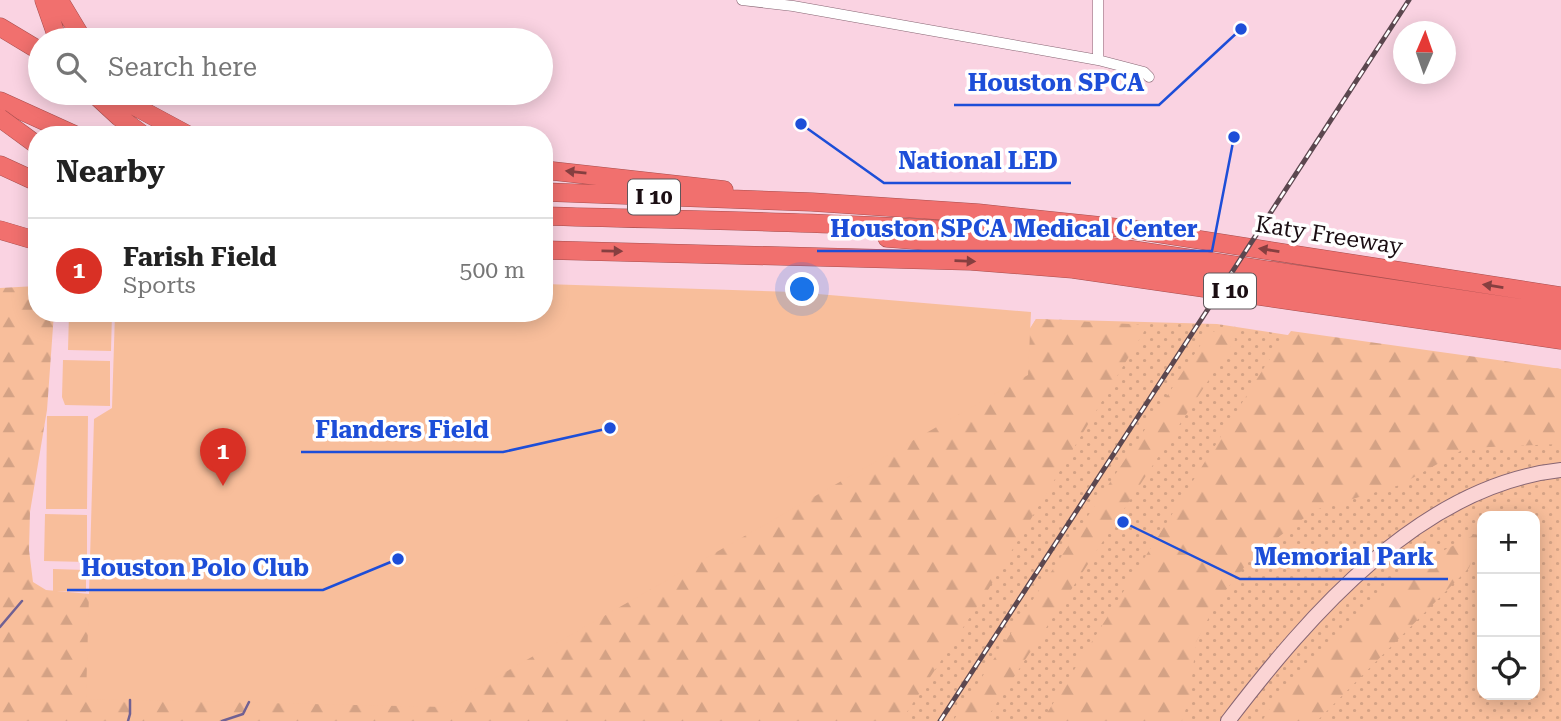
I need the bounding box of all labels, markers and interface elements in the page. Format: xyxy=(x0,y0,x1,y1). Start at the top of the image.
north arrow xyxy=(1393,21,1456,84)
search box xyxy=(28,28,553,105)
icon: search xyxy=(52,48,90,86)
text: Search here xyxy=(108,52,257,82)
callout: Houston SPCA xyxy=(954,60,1159,105)
text: Houston SPCA xyxy=(968,69,1145,97)
callout: National LED xyxy=(884,138,1071,183)
text: National LED xyxy=(898,147,1058,175)
text: Nearby xyxy=(56,154,165,189)
one-way arrow xyxy=(565,167,587,178)
road number: I 10 xyxy=(628,180,680,214)
callout: Houston SPCA Medical Center xyxy=(817,206,1212,251)
street label: Katy Freeway xyxy=(1253,211,1405,261)
text: Houston SPCA Medical Center xyxy=(830,215,1198,243)
text: Farish Field xyxy=(123,242,277,272)
one-way arrow xyxy=(1258,244,1280,255)
one-way arrow xyxy=(602,245,624,257)
one-way arrow xyxy=(954,255,976,266)
text: 1 xyxy=(73,257,85,284)
text: 500 m xyxy=(460,257,525,284)
text: Sports xyxy=(123,272,196,299)
your location xyxy=(785,272,819,306)
road number: I 10 xyxy=(1204,274,1256,308)
one-way arrow xyxy=(1482,281,1504,292)
callout: Flanders Field xyxy=(301,407,503,452)
text: Flanders Field xyxy=(315,416,489,444)
pin: 1 xyxy=(200,428,246,486)
map controls xyxy=(1477,511,1540,700)
button: + xyxy=(1477,511,1540,574)
callout: Memorial Park xyxy=(1240,534,1448,579)
text: Memorial Park xyxy=(1254,543,1435,571)
callout: Houston Polo Club xyxy=(67,545,323,590)
text: Houston Polo Club xyxy=(81,554,309,582)
button: − xyxy=(1477,574,1540,637)
button: locate xyxy=(1477,637,1540,700)

